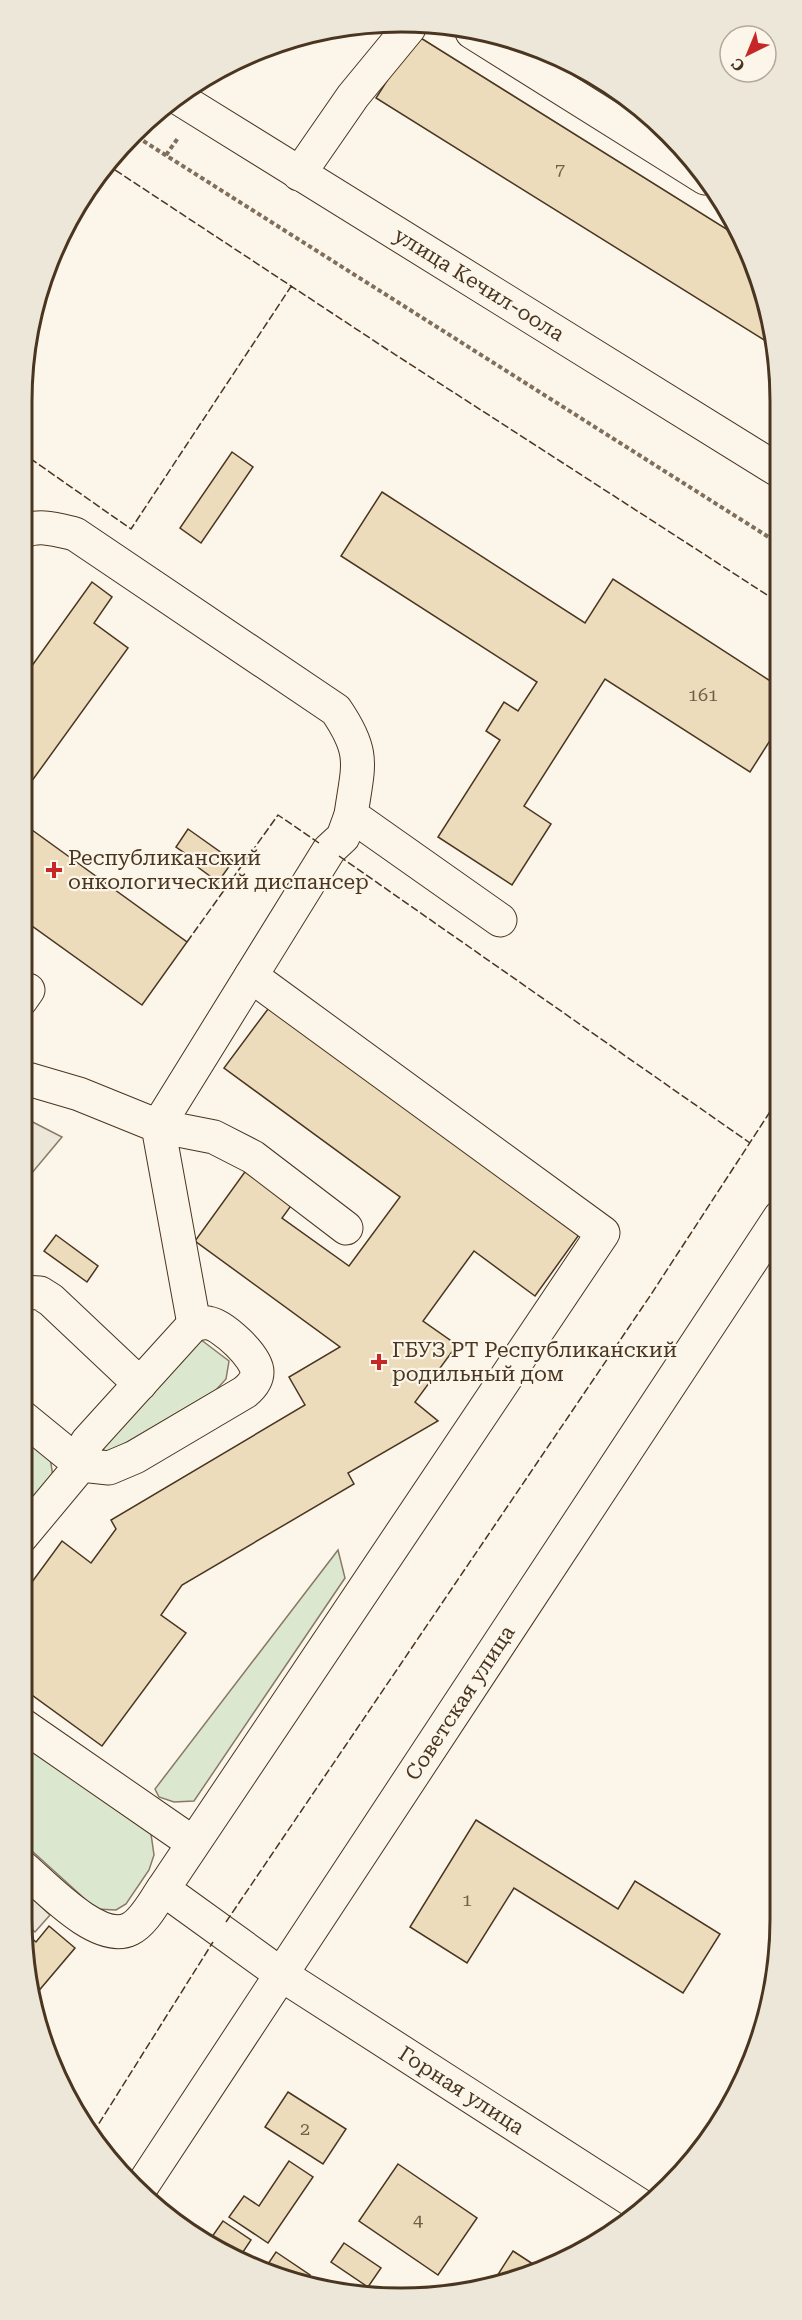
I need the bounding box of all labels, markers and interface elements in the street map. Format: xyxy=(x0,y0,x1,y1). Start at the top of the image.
north arrow xyxy=(718,24,778,84)
text: С xyxy=(728,54,749,75)
house number: 7 xyxy=(555,159,565,180)
street label: улица Кечил-оола xyxy=(390,223,569,347)
house number: 161 xyxy=(688,684,718,705)
place label: Республиканский онкологический диспансер xyxy=(68,846,369,894)
marker: Республиканский онкологический диспансер xyxy=(45,861,63,879)
place label: ГБУЗ РТ Республиканский родильный дом xyxy=(392,1338,677,1386)
marker: ГБУЗ РТ Республиканский родильный дом xyxy=(370,1353,388,1371)
street label: Советская улица xyxy=(400,1620,520,1785)
house number: 1 xyxy=(462,1889,472,1910)
street label: Горная улица xyxy=(394,2041,529,2140)
house number: 2 xyxy=(300,2118,310,2139)
house number: 4 xyxy=(413,2209,423,2230)

